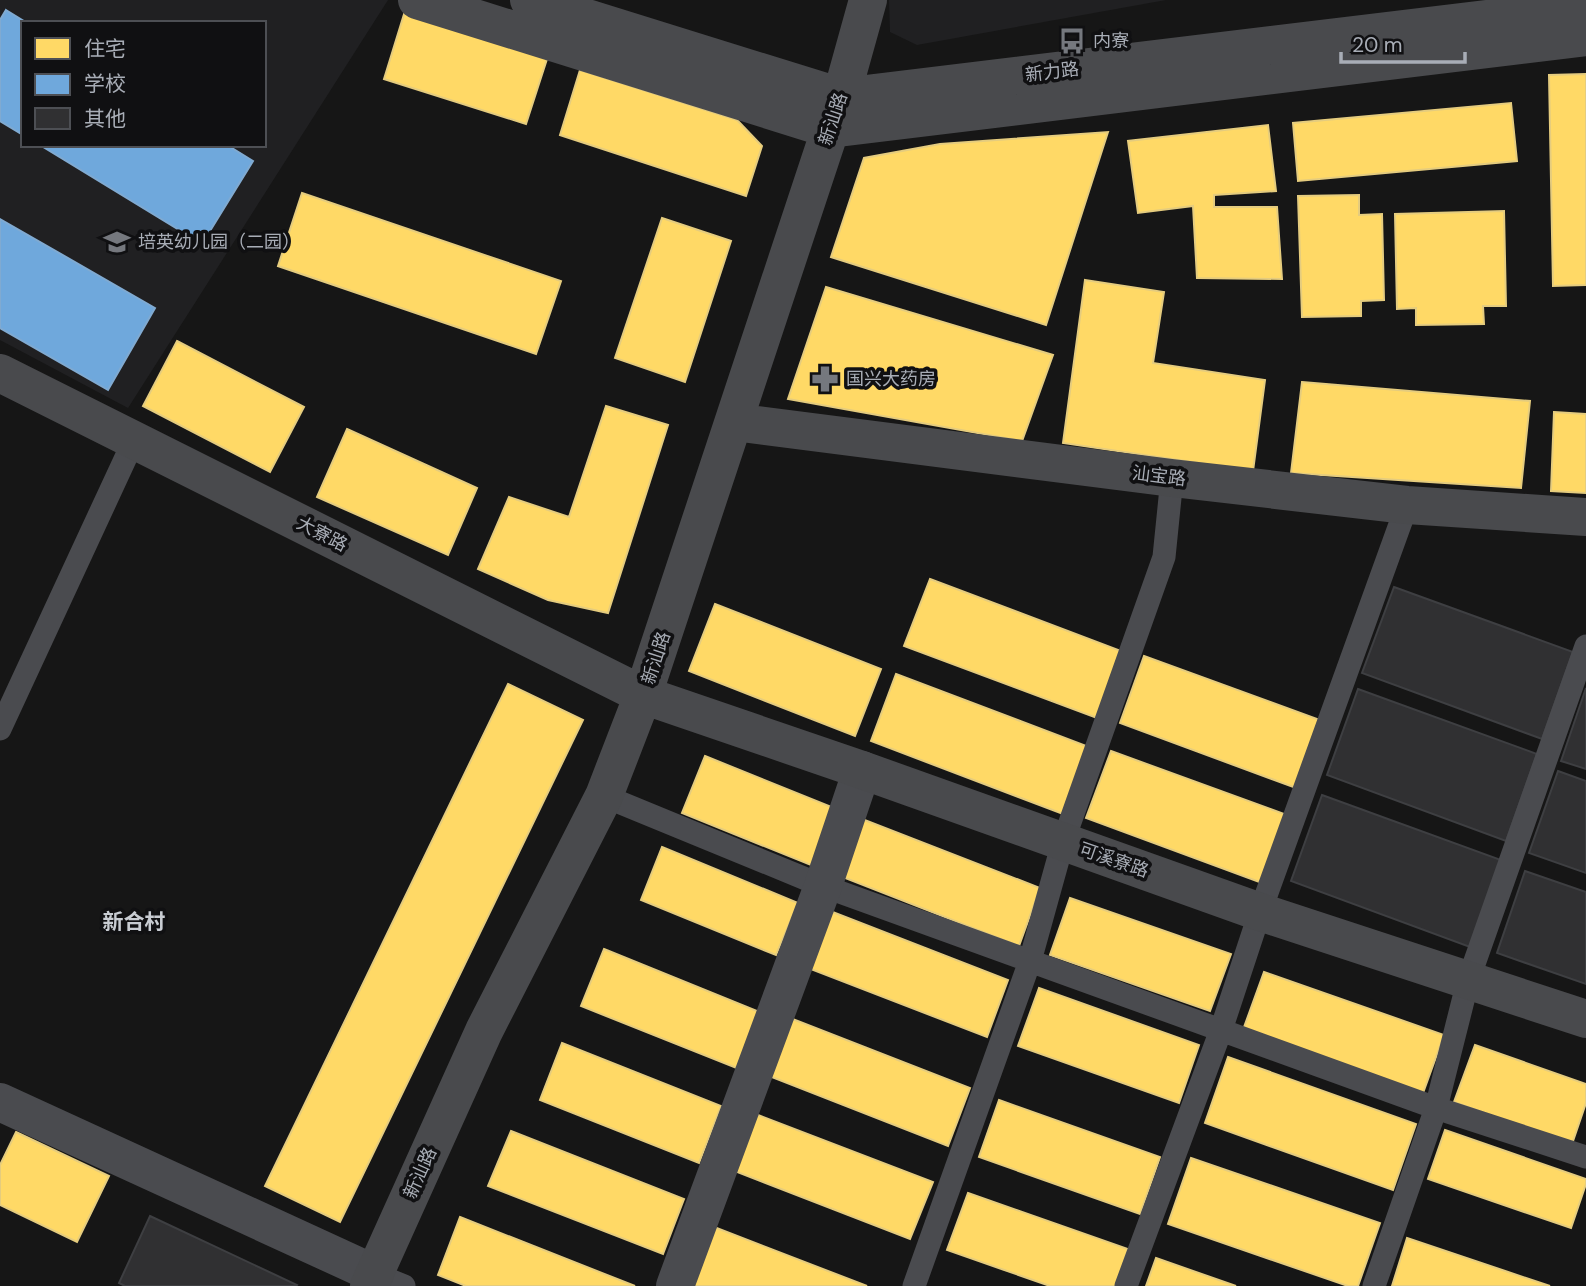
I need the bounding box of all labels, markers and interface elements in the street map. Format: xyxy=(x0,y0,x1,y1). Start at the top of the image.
legend xyxy=(21,21,266,147)
scale bar xyxy=(1341,21,1465,65)
bus stop icon: 内寮 xyxy=(1057,26,1087,56)
place label: 内寮 xyxy=(1093,29,1129,53)
text: 20 m xyxy=(1352,31,1403,59)
text: 住宅 xyxy=(84,35,126,63)
street label: 新力路 xyxy=(1024,57,1080,87)
text: 学校 xyxy=(84,70,126,98)
street label: 新汕路 xyxy=(813,90,853,148)
text: 其他 xyxy=(84,105,126,133)
school or university icon: 培英幼儿园（二园） xyxy=(102,227,132,257)
place label: 培英幼儿园（二园） xyxy=(138,230,300,254)
pharmacy icon: 国兴大药房 xyxy=(810,364,840,394)
place label: 国兴大药房 xyxy=(846,367,936,391)
street label: 汕宝路 xyxy=(1131,461,1187,491)
street label: 大寮路 xyxy=(292,511,352,557)
street label: 新汕路 xyxy=(636,629,676,687)
street label: 可溪寮路 xyxy=(1076,837,1152,883)
district label: 新合村 xyxy=(103,908,166,936)
street label: 新汕路 xyxy=(398,1143,442,1203)

